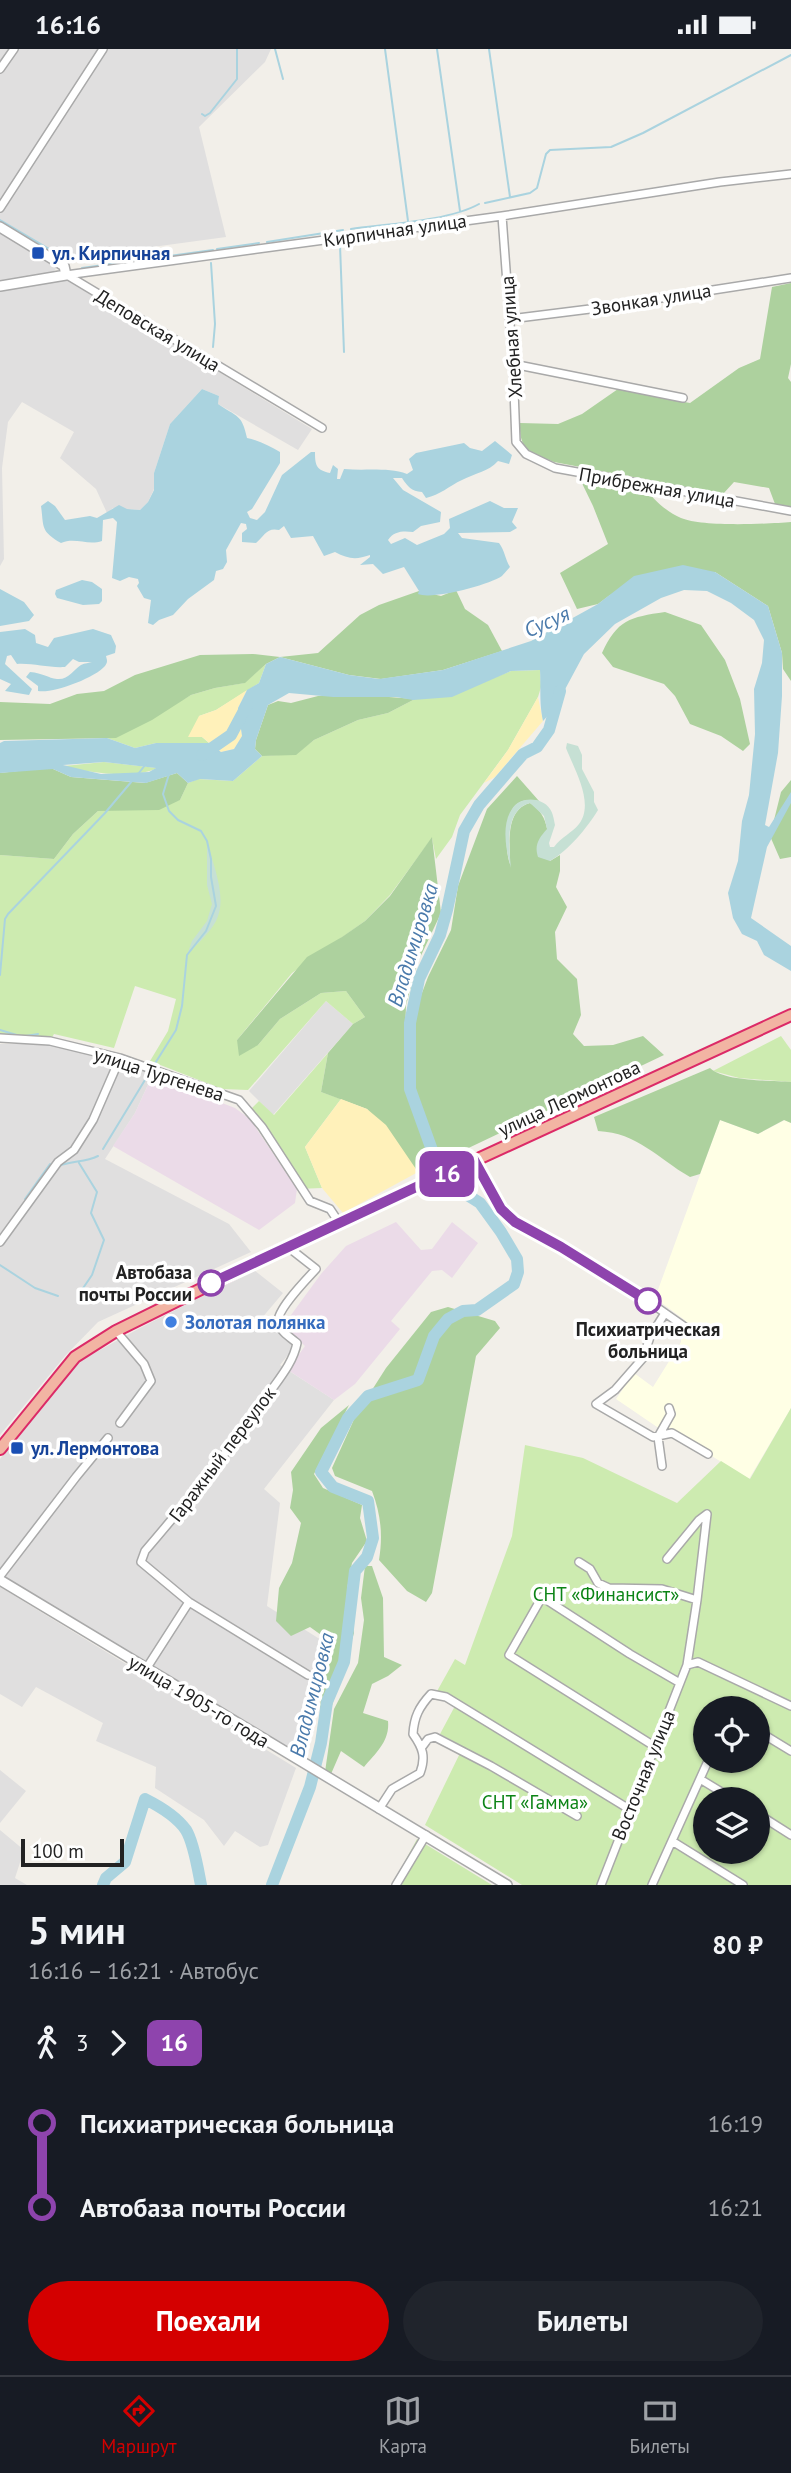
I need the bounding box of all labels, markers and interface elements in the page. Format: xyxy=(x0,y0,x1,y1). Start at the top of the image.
text: 16:16 xyxy=(35,8,101,41)
street label: Кирпичная улица xyxy=(322,208,468,252)
place label: ул. Кирпичная xyxy=(51,241,170,265)
marker: ул. Кирпичная xyxy=(30,245,46,261)
street label: Хлебная улица xyxy=(495,275,527,399)
street label: Звонкая улица xyxy=(589,278,713,320)
street label: Деповская улица xyxy=(91,283,225,377)
street label: Прибрежная улица xyxy=(577,461,737,513)
water label: Сусуя xyxy=(520,600,574,643)
water label: Владимировка xyxy=(381,879,444,1010)
street label: улица Тургенева xyxy=(91,1042,227,1106)
street label: улица Лермонтова xyxy=(494,1055,644,1141)
line badge: 16 xyxy=(416,1151,478,1197)
text: 16 xyxy=(433,1158,461,1189)
place label: Автобаза почты России xyxy=(79,1260,192,1306)
marker: Автобаза почты России xyxy=(198,1270,224,1296)
marker: Психиатрическая больница xyxy=(635,1288,661,1314)
place label: Золотая полянка xyxy=(185,1310,325,1334)
marker: Золотая полянка xyxy=(163,1314,179,1330)
place label: Психиатрическая больница xyxy=(576,1317,720,1363)
street label: Гаражный переулок xyxy=(163,1382,281,1526)
place label: ул. Лермонтова xyxy=(30,1436,159,1460)
marker: ул. Лермонтова xyxy=(9,1440,25,1456)
park label: СНТ «Финансист» xyxy=(533,1582,679,1606)
water label: Владимировка xyxy=(283,1629,340,1760)
street label: улица 1905-го года xyxy=(124,1649,274,1753)
map controls xyxy=(693,1696,770,1864)
button: locate xyxy=(693,1696,770,1773)
street label: Восточная улица xyxy=(606,1706,680,1844)
button: layers xyxy=(693,1787,770,1864)
park label: СНТ «Гамма» xyxy=(482,1790,588,1814)
scale bar xyxy=(21,1836,124,1868)
text: 100 m xyxy=(32,1839,84,1863)
text: 5 мин xyxy=(28,1905,126,1954)
text: 80 ₽ xyxy=(712,1928,763,1961)
text: 16:16 – 16:21 · Автобус xyxy=(28,1956,259,1985)
icon: walk xyxy=(28,2024,66,2062)
icon: forward xyxy=(99,2024,137,2062)
text: 16 xyxy=(161,2027,188,2058)
text: 3 xyxy=(76,2028,89,2057)
text: Психиатрическая больница xyxy=(80,2107,394,2140)
text: 16:19 xyxy=(708,2109,763,2138)
text: Автобаза почты России xyxy=(80,2191,346,2224)
text: 16:21 xyxy=(708,2193,763,2222)
button: Поехали xyxy=(28,2281,389,2361)
button: Билеты xyxy=(403,2281,763,2361)
tab: Маршрут xyxy=(101,2392,176,2458)
tab: Карта xyxy=(379,2392,427,2458)
tab: Билеты xyxy=(630,2392,690,2458)

